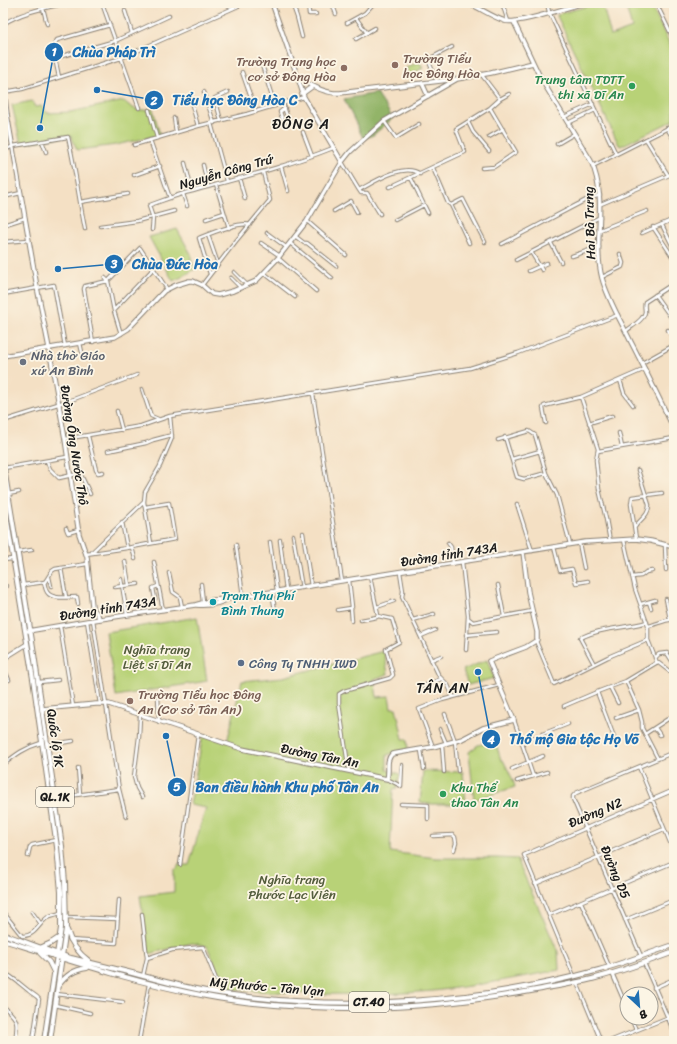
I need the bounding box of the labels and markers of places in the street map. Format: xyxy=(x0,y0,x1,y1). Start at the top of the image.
callout: Chùa Pháp Trì xyxy=(44,39,164,65)
place label: Trường Tiểu học Đông Hòa xyxy=(402,47,480,85)
place label: Trường Trung học cơ sở Đông Hòa xyxy=(236,50,337,88)
marker: Trường Tiểu học Đông Hòa xyxy=(390,60,400,70)
marker: Trường Trung học cơ sở Đông Hòa xyxy=(339,63,349,73)
place label: Trung tâm TDTT thị xã Dĩ An xyxy=(534,68,625,106)
marker: Trung tâm TDTT thị xã Dĩ An xyxy=(627,81,637,91)
callout: Tiểu học Đông Hòa C xyxy=(144,87,305,113)
callout: Chùa Đức Hòa xyxy=(104,251,226,277)
place label: Nhà thờ Giáo xứ An Bình xyxy=(31,344,105,382)
marker: Nhà thờ Giáo xứ An Bình xyxy=(18,357,28,367)
place label: Trạm Thu Phí Bình Thung xyxy=(221,584,296,622)
marker: Trạm Thu Phí Bình Thung xyxy=(208,597,218,607)
place label: Công Ty TNHH IWD xyxy=(249,652,357,675)
marker: Công Ty TNHH IWD xyxy=(236,658,246,668)
place label: Trường Tiểu học Đông An (Cơ sở Tân An) xyxy=(137,683,262,721)
marker: Trường Tiểu học Đông An (Cơ sở Tân An) xyxy=(125,696,135,706)
callout: Thổ mộ Gia tộc Họ Võ xyxy=(481,726,647,752)
callout: Ban điều hành Khu phố Tân An xyxy=(167,774,387,800)
place label: Khu Thể thao Tân An xyxy=(451,776,519,814)
marker: Khu Thể thao Tân An xyxy=(438,789,448,799)

